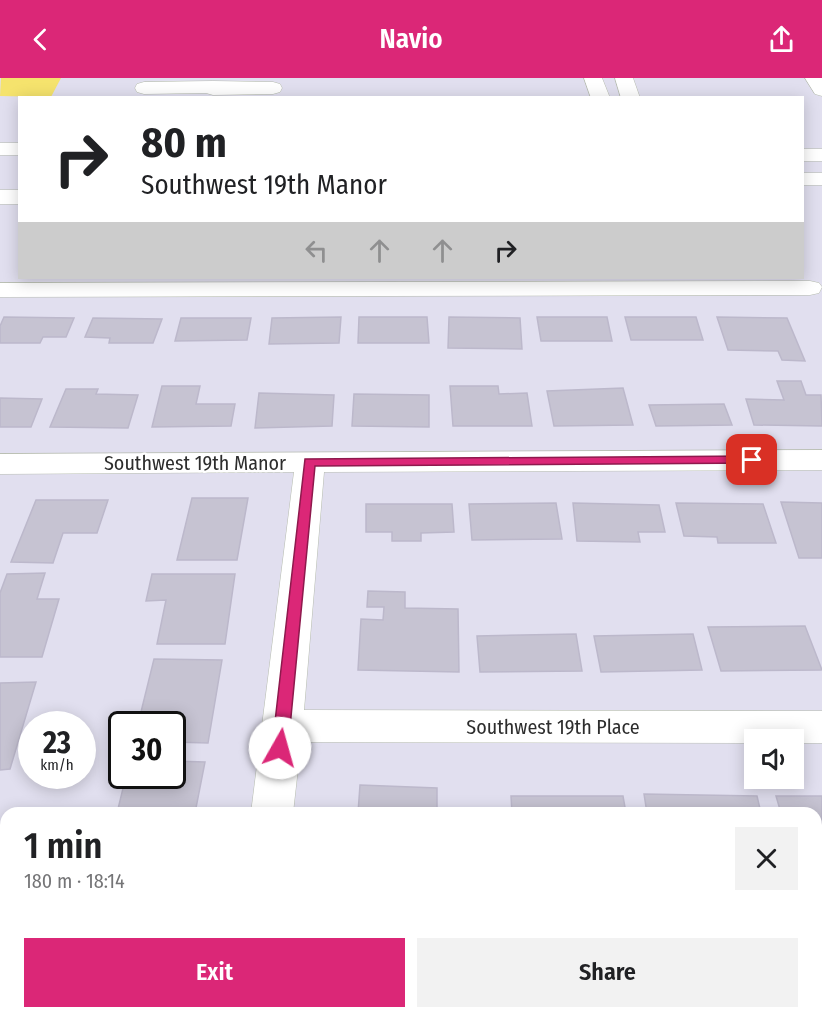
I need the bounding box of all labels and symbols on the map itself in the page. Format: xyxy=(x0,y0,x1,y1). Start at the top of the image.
pin xyxy=(726,434,777,485)
street label: Southwest 19th Manor xyxy=(104,451,286,475)
speed limit sign: 30 xyxy=(108,711,186,789)
street label: Southwest 19th Place xyxy=(466,715,640,739)
position arrow xyxy=(248,716,312,780)

